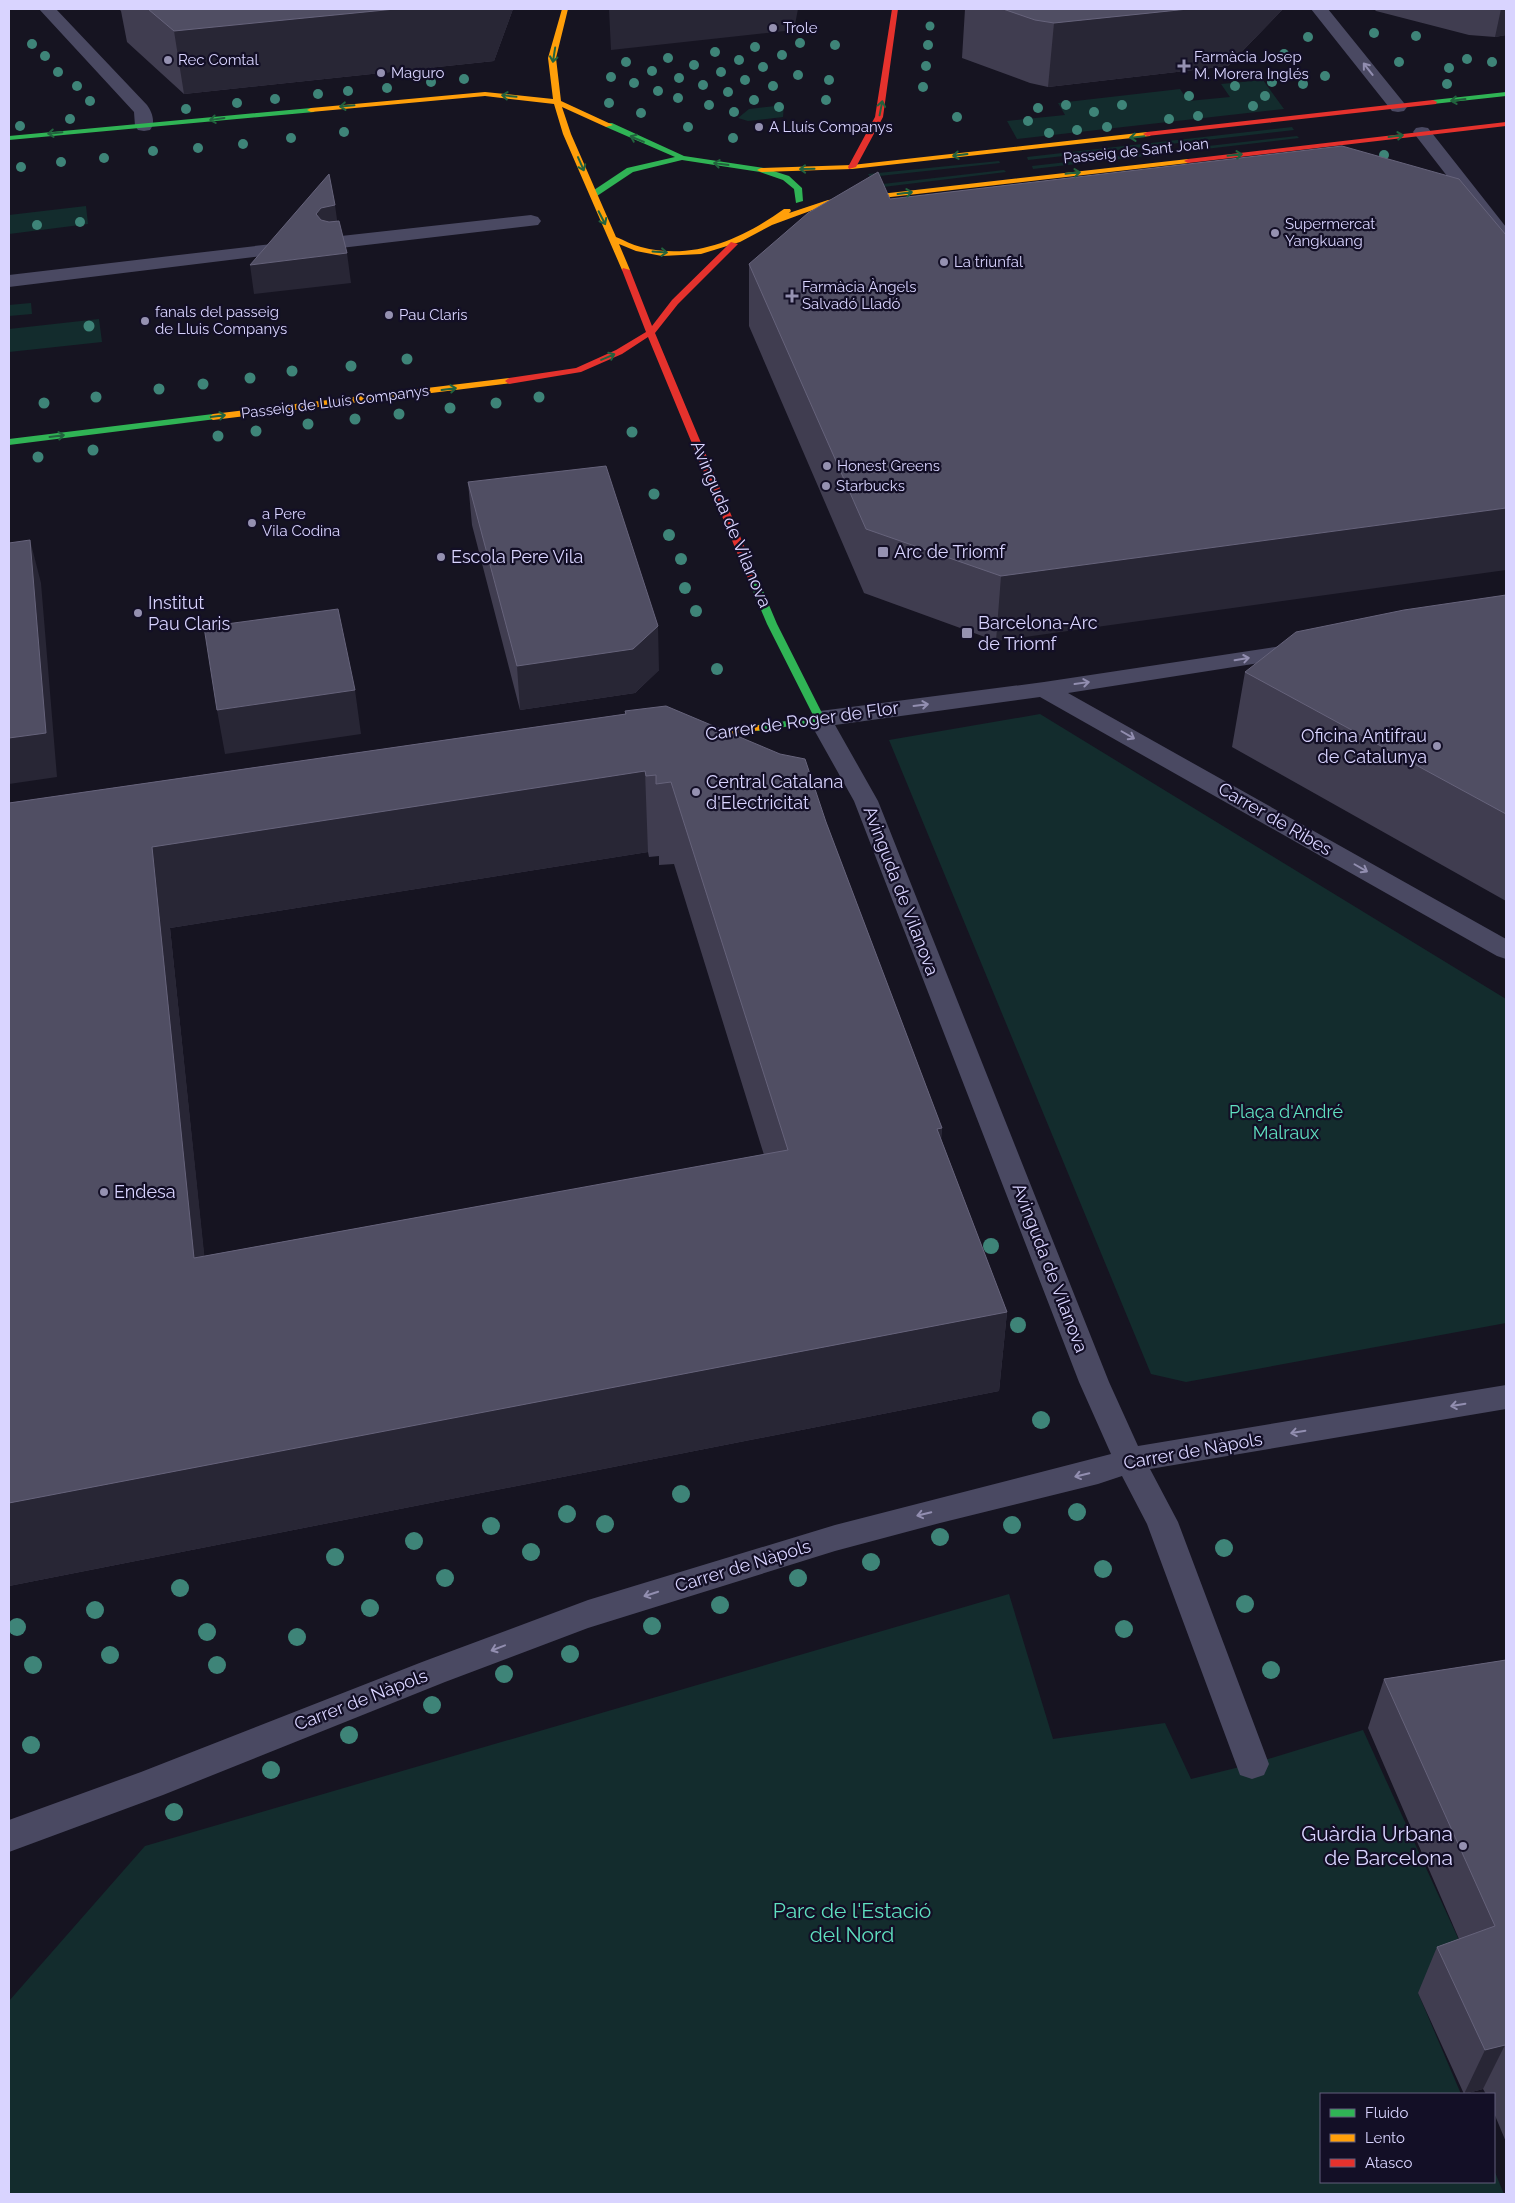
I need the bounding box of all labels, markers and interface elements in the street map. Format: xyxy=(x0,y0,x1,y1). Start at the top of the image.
place label: Trole xyxy=(783,19,818,37)
marker: Trole xyxy=(767,22,779,34)
one-way arrow xyxy=(548,47,558,63)
place label: Farmàcia Josep M. Morera Inglés xyxy=(1194,48,1309,83)
place label: Rec Comtal xyxy=(178,51,260,69)
marker: Rec Comtal xyxy=(162,54,174,66)
marker: Farmàcia Josep M. Morera Inglés xyxy=(1178,60,1190,72)
one-way arrow xyxy=(1363,62,1373,76)
place label: Maguro xyxy=(391,64,444,82)
marker: Maguro xyxy=(375,67,387,79)
one-way arrow xyxy=(501,91,517,101)
one-way arrow xyxy=(1450,95,1466,105)
one-way arrow xyxy=(876,100,886,116)
one-way arrow xyxy=(339,101,355,111)
one-way arrow xyxy=(210,114,226,124)
place label: A Lluís Companys xyxy=(769,118,893,136)
marker: A Lluís Companys xyxy=(753,121,765,133)
one-way arrow xyxy=(48,128,64,138)
one-way arrow xyxy=(1388,130,1404,140)
one-way arrow xyxy=(1129,132,1145,141)
one-way arrow xyxy=(630,134,645,144)
street label: Passeig de Sant Joan xyxy=(1062,134,1210,168)
one-way arrow xyxy=(952,150,968,160)
one-way arrow xyxy=(1226,150,1242,160)
one-way arrow xyxy=(576,156,586,171)
one-way arrow xyxy=(714,158,730,168)
one-way arrow xyxy=(799,164,815,173)
one-way arrow xyxy=(1065,168,1081,178)
one-way arrow xyxy=(897,188,913,198)
one-way arrow xyxy=(597,210,607,225)
place label: Supermercat Yangkuang xyxy=(1285,215,1375,250)
marker: Supermercat Yangkuang xyxy=(1269,227,1281,239)
one-way arrow xyxy=(652,247,668,257)
place label: La triunfal xyxy=(954,253,1024,271)
marker: La triunfal xyxy=(938,256,950,268)
place label: Farmàcia Àngels Salvadó Lladó xyxy=(802,278,917,313)
marker: Farmàcia Àngels Salvadó Lladó xyxy=(786,290,798,302)
place label: fanals del passeig de Lluis Companys xyxy=(155,303,287,338)
place label: Pau Claris xyxy=(399,306,467,324)
marker: Pau Claris xyxy=(383,309,395,321)
marker: fanals del passeig de Lluis Companys xyxy=(139,315,151,327)
one-way arrow xyxy=(600,351,615,361)
street label: Passeig de Lluís Companys xyxy=(240,382,430,422)
one-way arrow xyxy=(441,384,457,394)
one-way arrow xyxy=(210,411,226,421)
one-way arrow xyxy=(49,431,65,441)
street label: Avinguda de Vilanova xyxy=(687,437,776,611)
place label: Honest Greens xyxy=(837,457,940,475)
marker: Honest Greens xyxy=(821,460,833,472)
place label: Starbucks xyxy=(836,477,905,495)
marker: Starbucks xyxy=(820,480,832,492)
place label: a Pere Vila Codina xyxy=(262,505,340,540)
marker: a Pere Vila Codina xyxy=(246,517,258,529)
place label: Arc de Triomf xyxy=(894,541,1006,562)
marker: Arc de Triomf xyxy=(876,545,890,559)
place label: Escola Pere Vila xyxy=(451,546,583,567)
marker: Escola Pere Vila xyxy=(435,551,447,563)
place label: Institut Pau Claris xyxy=(148,592,230,634)
marker: Institut Pau Claris xyxy=(132,607,144,619)
place label: Barcelona-Arc de Triomf xyxy=(978,612,1098,654)
marker: Barcelona-Arc de Triomf xyxy=(960,626,974,640)
one-way arrow xyxy=(1234,653,1250,663)
one-way arrow xyxy=(1073,678,1089,688)
street label: Carrer de Roger de Flor xyxy=(704,696,901,744)
one-way arrow xyxy=(912,699,928,709)
place label: Oficina Antifrau de Catalunya xyxy=(1301,725,1427,767)
one-way arrow xyxy=(1121,731,1135,741)
marker: Oficina Antifrau de Catalunya xyxy=(1431,740,1443,752)
place label: Central Catalana d'Electricitat xyxy=(706,771,843,813)
street label: Carrer de Ribes xyxy=(1215,778,1336,860)
marker: Central Catalana d'Electricitat xyxy=(690,786,702,798)
street label: Avinguda de Vilanova xyxy=(859,803,943,978)
one-way arrow xyxy=(1353,863,1367,873)
park label: Plaça d'André Malraux xyxy=(1229,1101,1344,1143)
street label: Avinguda de Vilanova xyxy=(1008,1180,1092,1355)
place label: Endesa xyxy=(114,1181,176,1202)
marker: Endesa xyxy=(98,1186,110,1198)
one-way arrow xyxy=(1451,1400,1467,1410)
street label: Carrer de Nàpols xyxy=(1122,1428,1264,1473)
one-way arrow xyxy=(1290,1428,1306,1438)
one-way arrow xyxy=(1074,1471,1090,1480)
one-way arrow xyxy=(917,1510,933,1519)
street label: Carrer de Nàpols xyxy=(672,1535,814,1596)
one-way arrow xyxy=(644,1590,659,1599)
one-way arrow xyxy=(490,1644,506,1653)
street label: Carrer de Nàpols xyxy=(291,1664,431,1735)
place label: Guàrdia Urbana de Barcelona xyxy=(1301,1821,1453,1870)
marker: Guàrdia Urbana de Barcelona xyxy=(1457,1840,1469,1852)
park label: Parc de l'Estació del Nord xyxy=(773,1898,931,1947)
legend xyxy=(1320,2093,1495,2183)
text: Fluido xyxy=(1365,2104,1408,2122)
text: Lento xyxy=(1365,2129,1405,2147)
text: Atasco xyxy=(1365,2154,1412,2172)

